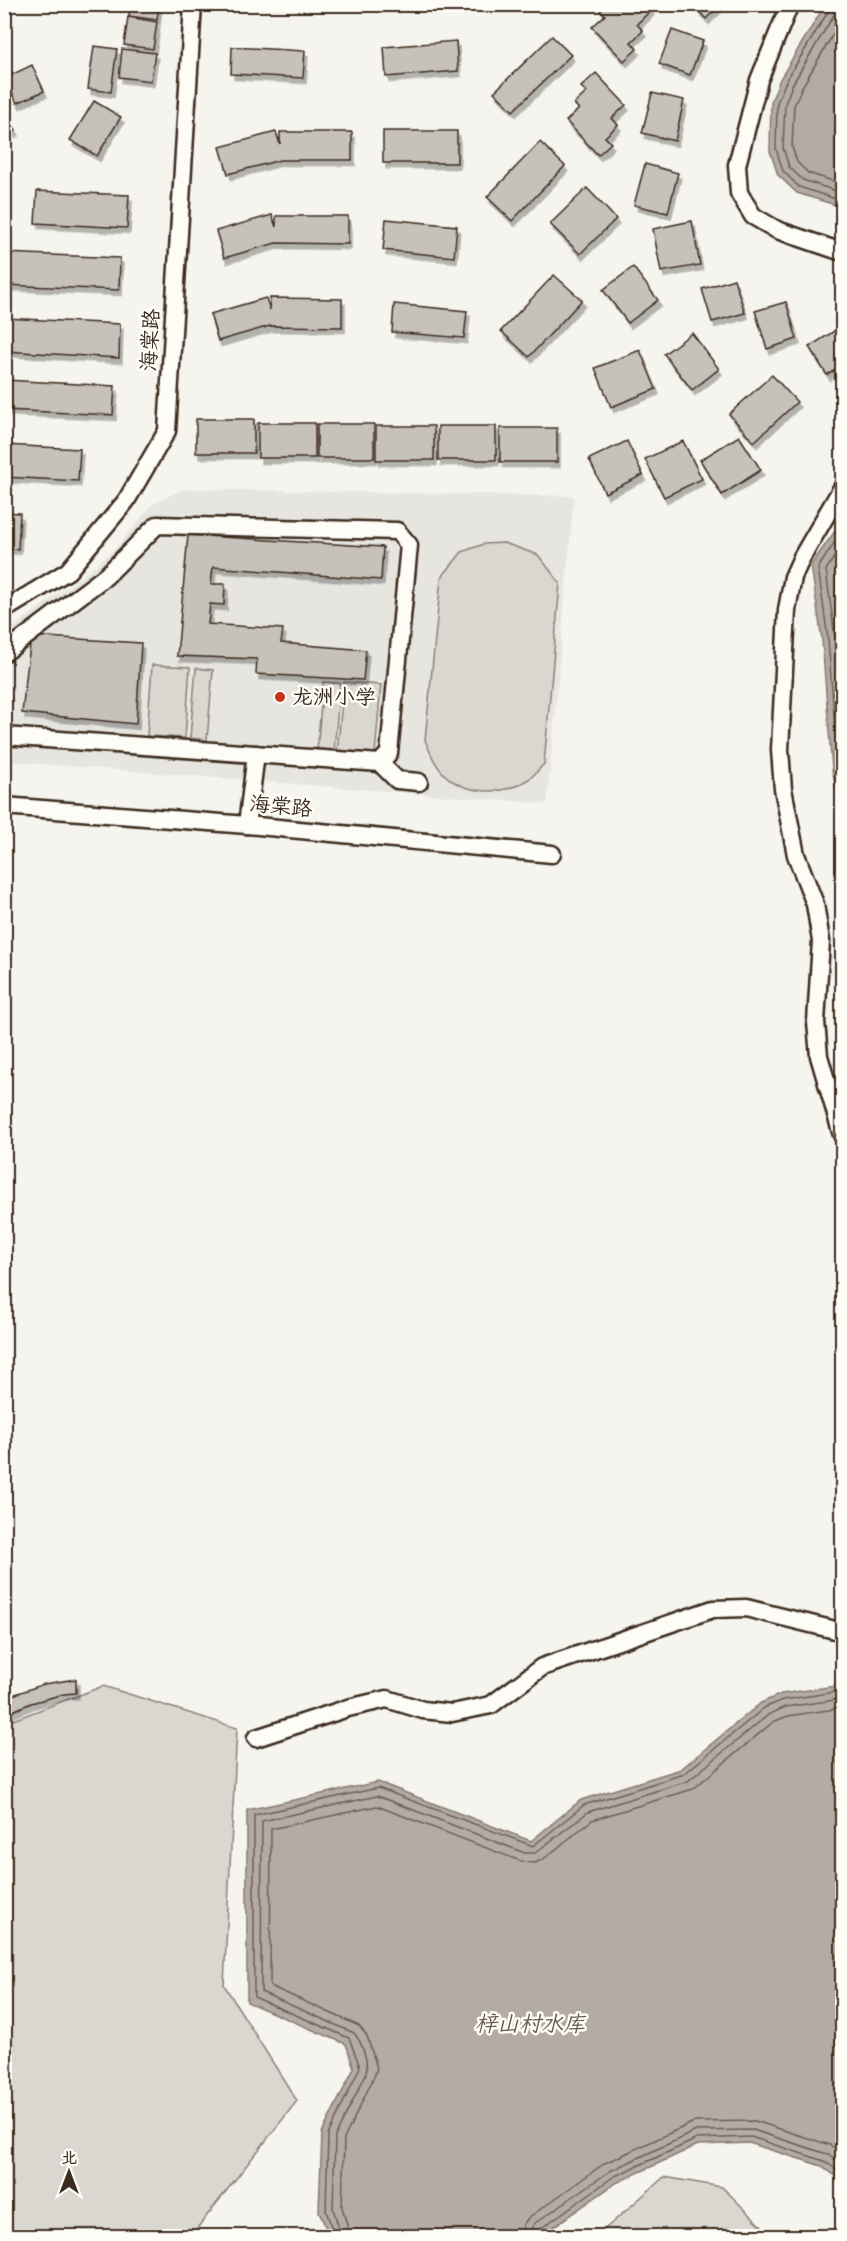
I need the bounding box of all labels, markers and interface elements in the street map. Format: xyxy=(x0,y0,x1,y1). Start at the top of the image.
street label: 海棠路 xyxy=(135,308,164,372)
place label: 龙洲小学 xyxy=(292,684,376,709)
marker: 龙洲小学 xyxy=(273,690,287,704)
street label: 海棠路 xyxy=(249,790,314,821)
water label: 梓山村水库 xyxy=(475,2010,587,2037)
north arrow xyxy=(39,2142,99,2202)
text: 北 xyxy=(61,2148,77,2167)

